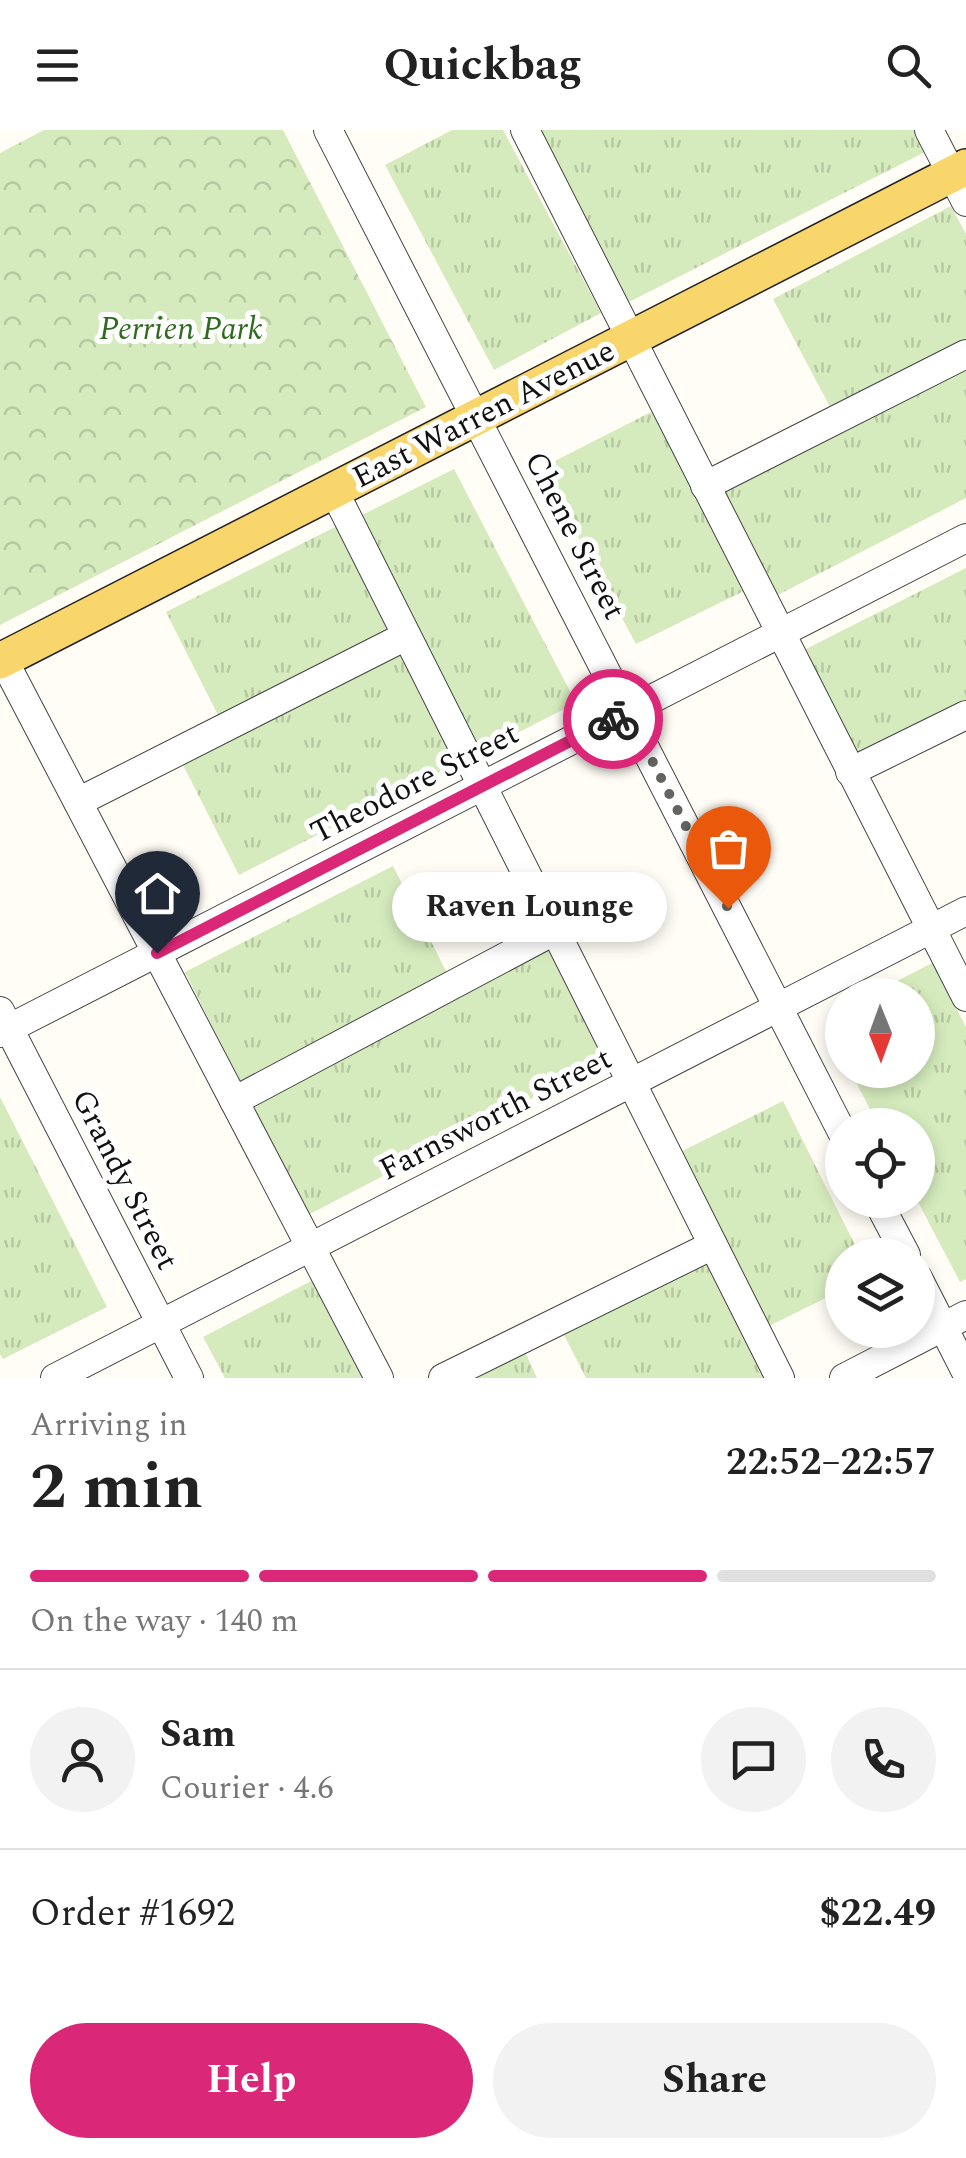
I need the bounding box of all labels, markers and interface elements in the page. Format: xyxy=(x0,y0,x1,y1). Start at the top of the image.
text: Quickbag xyxy=(384,31,582,100)
icon: menu xyxy=(30,38,85,93)
icon: search xyxy=(881,38,936,93)
park label: Perrien Park xyxy=(99,305,263,354)
street label: East Warren Avenue xyxy=(344,327,624,502)
street label: Chene Street xyxy=(511,443,638,629)
courier xyxy=(563,669,663,769)
icon: bike xyxy=(586,692,641,747)
street label: Theodore Street xyxy=(302,710,528,857)
pin xyxy=(686,806,771,909)
icon: bag xyxy=(701,821,756,876)
pin xyxy=(115,851,200,954)
icon: home xyxy=(130,866,185,921)
callout: Raven Lounge xyxy=(393,873,668,943)
text: Raven Lounge xyxy=(425,882,634,931)
north arrow xyxy=(825,978,935,1088)
map controls xyxy=(825,978,935,1348)
street label: Farnsworth Street xyxy=(371,1034,621,1194)
street label: Grandy Street xyxy=(58,1081,191,1279)
button: locate xyxy=(825,1108,935,1218)
button: layers xyxy=(825,1238,935,1348)
text: Arriving in xyxy=(30,1401,187,1450)
text: 22:52–22:57 xyxy=(726,1434,936,1492)
text: 2 min xyxy=(30,1438,203,1537)
text: On the way · 140 m xyxy=(30,1597,298,1646)
text: Sam xyxy=(160,1706,236,1764)
button: person xyxy=(30,1707,135,1812)
button: chat xyxy=(701,1707,806,1812)
button: phone xyxy=(831,1707,936,1812)
text: Courier · 4.6 xyxy=(160,1764,333,1813)
text: Order #1692 xyxy=(30,1885,235,1943)
text: $22.49 xyxy=(819,1885,936,1943)
button: Help xyxy=(30,2023,473,2138)
button: Share xyxy=(493,2023,936,2138)

